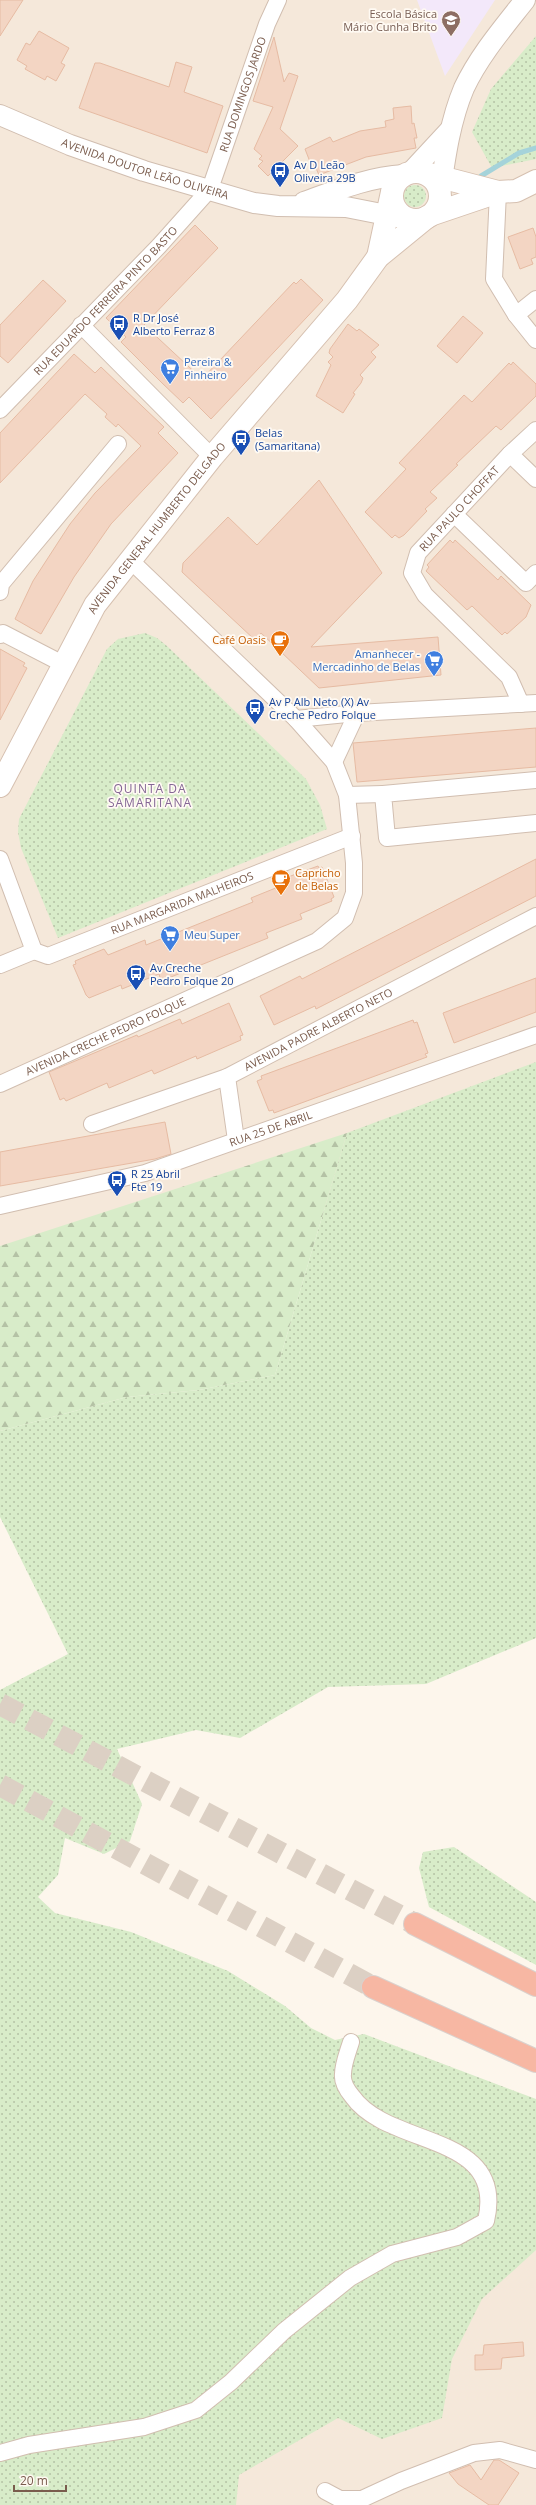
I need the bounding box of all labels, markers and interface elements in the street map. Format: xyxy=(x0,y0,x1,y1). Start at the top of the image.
place label: Escola Básica Mário Cunha Brito xyxy=(343,6,437,34)
school or university icon: Escola Básica Mário Cunha Brito xyxy=(440,9,462,37)
street label: RUA DOMINGOS JARDO xyxy=(215,34,269,154)
street label: AVENIDA DOUTOR LEÃO OLIVEIRA xyxy=(59,134,231,202)
place label: Av D Leão Oliveira 29B xyxy=(294,157,356,185)
bus stop icon: Av D Leão Oliveira 29B xyxy=(269,160,291,188)
street label: RUA EDUARDO FERREIRA PINTO BASTO xyxy=(30,223,180,378)
place label: R Dr José Alberto Ferraz 8 xyxy=(133,310,215,338)
bus stop icon: R Dr José Alberto Ferraz 8 xyxy=(108,313,130,341)
place label: Pereira & Pinheiro xyxy=(184,354,232,382)
supermarket icon: Pereira & Pinheiro xyxy=(159,357,181,385)
place label: Belas (Samaritana) xyxy=(255,425,320,453)
bus stop icon: Belas (Samaritana) xyxy=(230,428,252,456)
street label: AVENIDA GENERAL HUMBERTO DELGADO xyxy=(84,439,229,616)
street label: RUA PAULO CHOFFAT xyxy=(415,462,502,554)
cafe icon: Café Oasis xyxy=(269,629,291,657)
place label: Café Oasis xyxy=(212,632,266,647)
place label: Amanhecer - Mercadinho de Belas xyxy=(312,646,420,674)
supermarket icon: Amanhecer - Mercadinho de Belas xyxy=(423,649,445,677)
place label: Av P Alb Neto (X) Av Creche Pedro Folque xyxy=(269,694,376,722)
bus stop icon: Av P Alb Neto (X) Av Creche Pedro Folque xyxy=(244,697,266,725)
district label: QUINTA DA SAMARITANA xyxy=(108,780,192,811)
place label: Capricho de Belas xyxy=(295,865,341,893)
street label: RUA MARGARIDA MALHEIROS xyxy=(108,868,255,938)
cafe icon: Capricho de Belas xyxy=(270,868,292,896)
supermarket icon: Meu Super xyxy=(159,924,181,952)
place label: Meu Super xyxy=(184,927,240,942)
place label: Av Creche Pedro Folque 20 xyxy=(150,960,234,988)
bus stop icon: Av Creche Pedro Folque 20 xyxy=(125,963,147,991)
street label: AVENIDA PADRE ALBERTO NETO xyxy=(241,984,395,1074)
street label: AVENIDA CRECHE PEDRO FOLQUE xyxy=(23,993,188,1079)
street label: RUA 25 DE ABRIL xyxy=(227,1107,314,1150)
place label: R 25 Abril Fte 19 xyxy=(131,1166,180,1194)
bus stop icon: R 25 Abril Fte 19 xyxy=(106,1169,128,1197)
scale bar xyxy=(14,2467,66,2493)
text: 20 m xyxy=(20,2472,48,2489)

